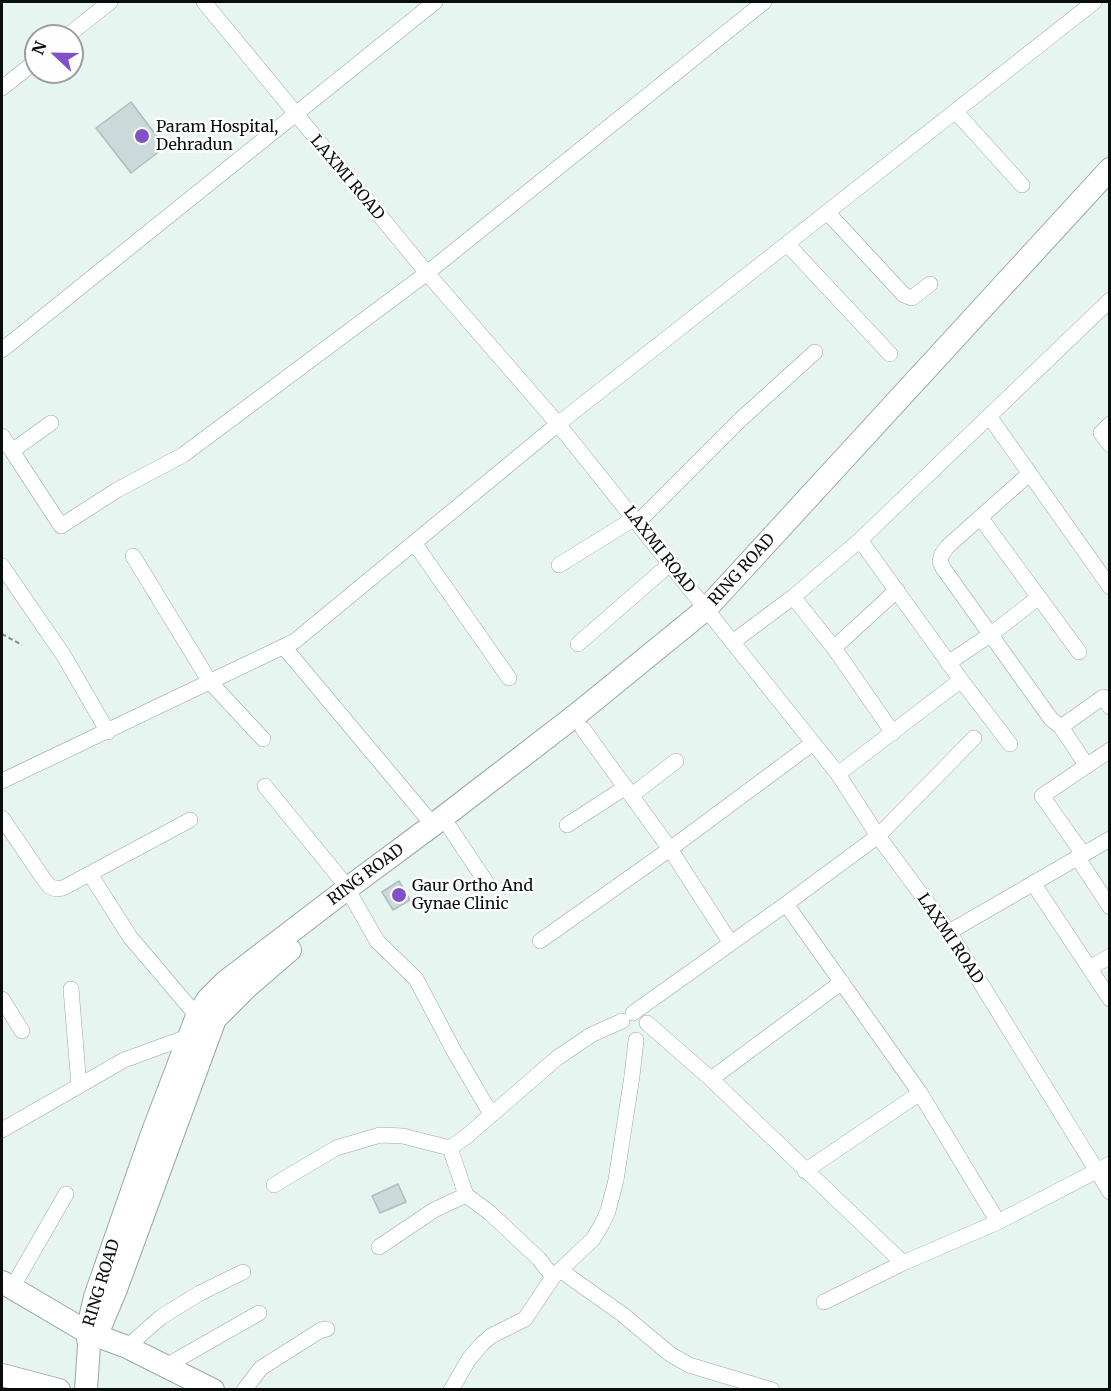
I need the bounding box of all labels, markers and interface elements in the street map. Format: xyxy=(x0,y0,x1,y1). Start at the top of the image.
north arrow xyxy=(24,24,84,84)
text: N xyxy=(28,38,51,58)
place label: Param Hospital, Dehradun xyxy=(156,117,278,155)
marker: Param Hospital, Dehradun xyxy=(133,127,151,145)
street label: LAXMI ROAD xyxy=(306,132,388,224)
street label: LAXMI ROAD xyxy=(619,503,699,597)
street label: RING ROAD xyxy=(705,530,779,610)
street label: RING ROAD xyxy=(324,840,408,910)
place label: Gaur Ortho And Gynae Clinic xyxy=(412,876,533,914)
marker: Gaur Ortho And Gynae Clinic xyxy=(390,886,408,904)
street label: LAXMI ROAD xyxy=(913,890,987,988)
street label: RING ROAD xyxy=(80,1237,124,1329)

